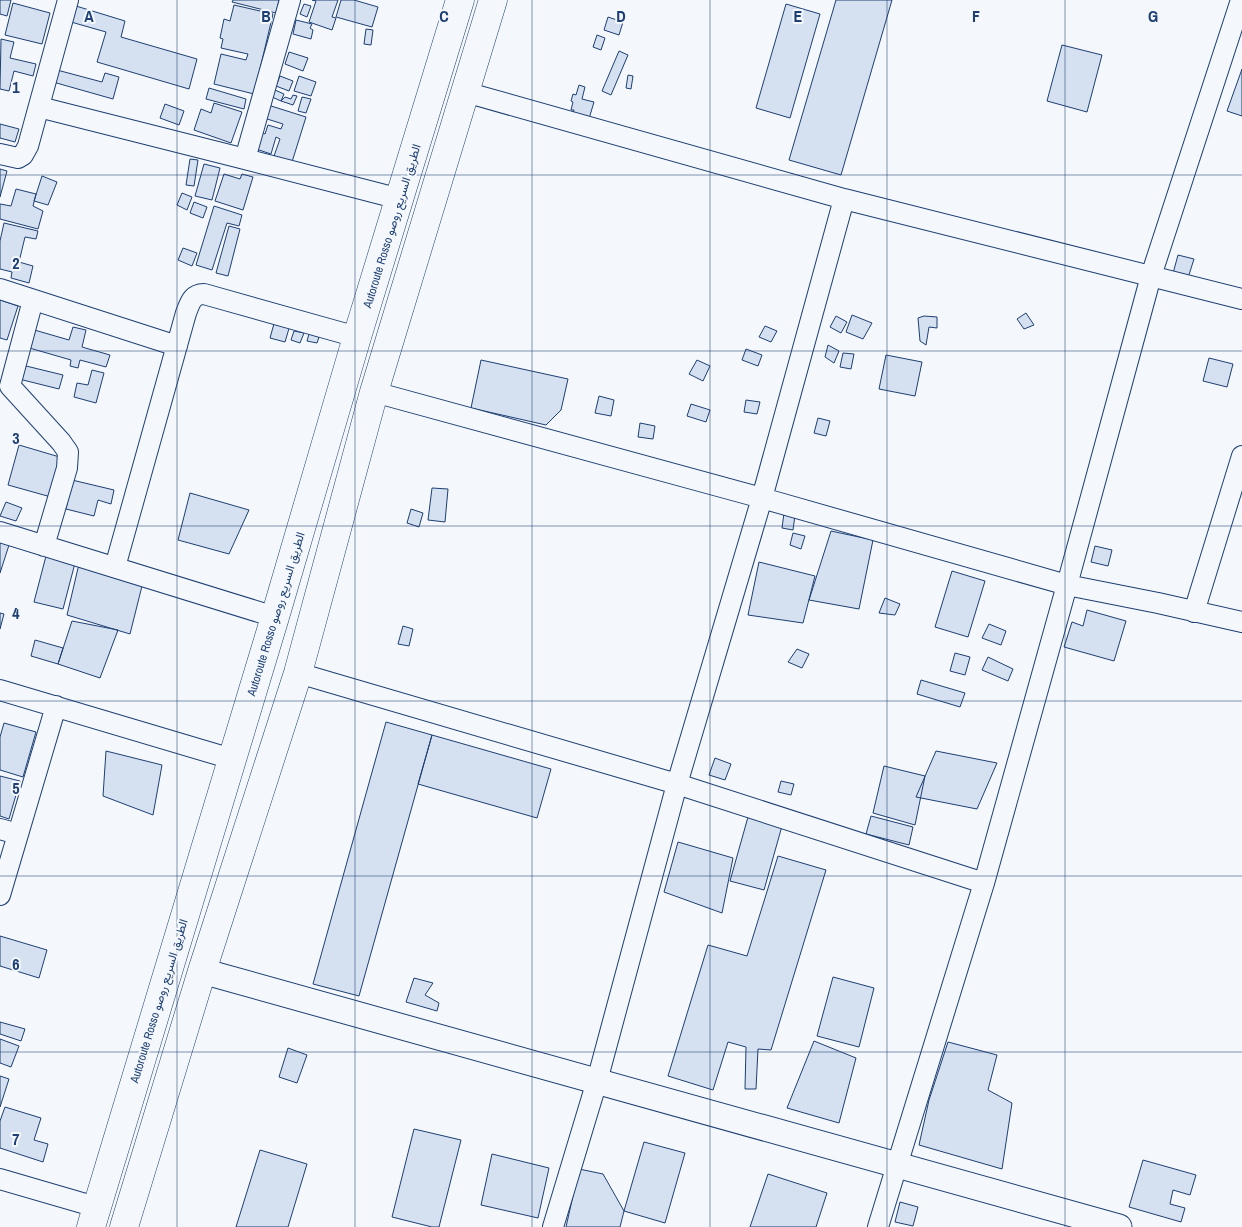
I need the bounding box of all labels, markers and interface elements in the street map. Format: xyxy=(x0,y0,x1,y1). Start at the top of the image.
text: A xyxy=(84,5,94,27)
text: B xyxy=(261,5,271,27)
text: C xyxy=(439,5,449,27)
text: D xyxy=(616,5,626,27)
text: E xyxy=(794,5,803,27)
text: F xyxy=(972,5,980,27)
text: G xyxy=(1148,5,1158,27)
text: 1 xyxy=(12,76,20,98)
street label: Autoroute Rosso الطريق السريع روصو xyxy=(359,142,426,311)
text: 2 xyxy=(12,252,20,274)
text: 3 xyxy=(12,427,20,449)
street label: Autoroute Rosso الطريق السريع روصو xyxy=(243,530,310,699)
text: 4 xyxy=(12,602,20,624)
text: 5 xyxy=(12,777,20,799)
street label: Autoroute Rosso الطريق السريع روصو xyxy=(126,917,193,1086)
text: 6 xyxy=(12,953,20,975)
text: 7 xyxy=(12,1128,20,1150)

